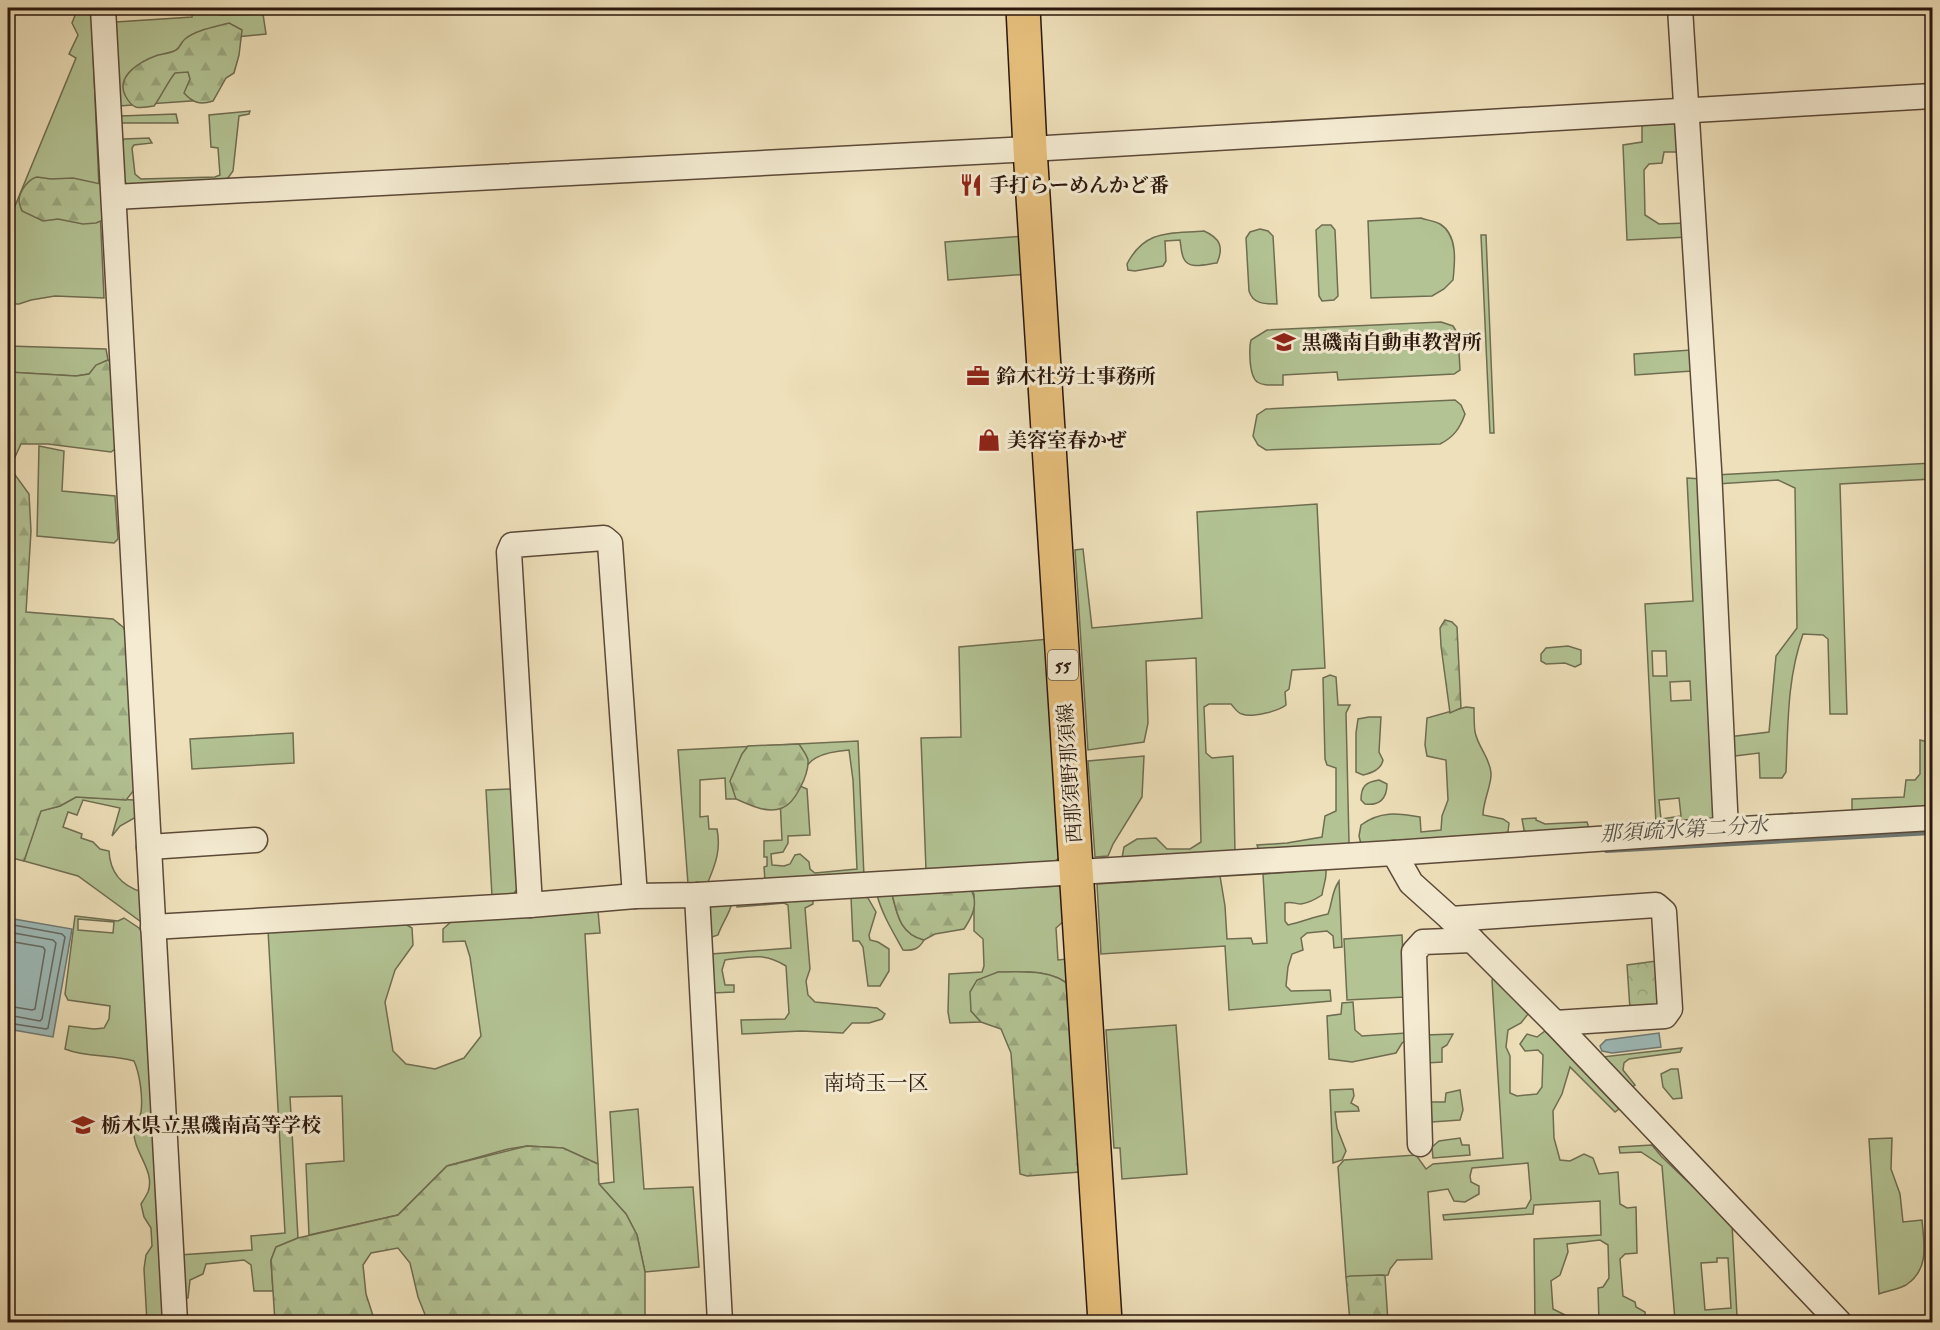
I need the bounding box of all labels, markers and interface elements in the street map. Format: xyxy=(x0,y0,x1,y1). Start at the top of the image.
restaurant icon: 手打らーめんかど番 xyxy=(958,172,984,198)
place label: 手打らーめんかど番 xyxy=(989,173,1169,198)
school or university icon: 黒磯南自動車教習所 xyxy=(1271,329,1297,355)
place label: 黒磯南自動車教習所 xyxy=(1302,330,1482,355)
office icon: 鈴木社労士事務所 xyxy=(965,363,991,389)
place label: 鈴木社労士事務所 xyxy=(996,364,1156,389)
shop icon: 美容室春かぜ xyxy=(976,427,1002,453)
place label: 美容室春かぜ xyxy=(1007,428,1127,453)
road number: 55 xyxy=(1048,650,1078,680)
street label: 西那須野那須線 xyxy=(1053,702,1087,844)
water label: 那須疏水第二分水 xyxy=(1599,812,1771,848)
district label: 南埼玉一区 xyxy=(824,1070,929,1097)
school or university icon: 栃木県立黒磯南高等学校 xyxy=(70,1112,96,1138)
place label: 栃木県立黒磯南高等学校 xyxy=(101,1113,321,1138)

